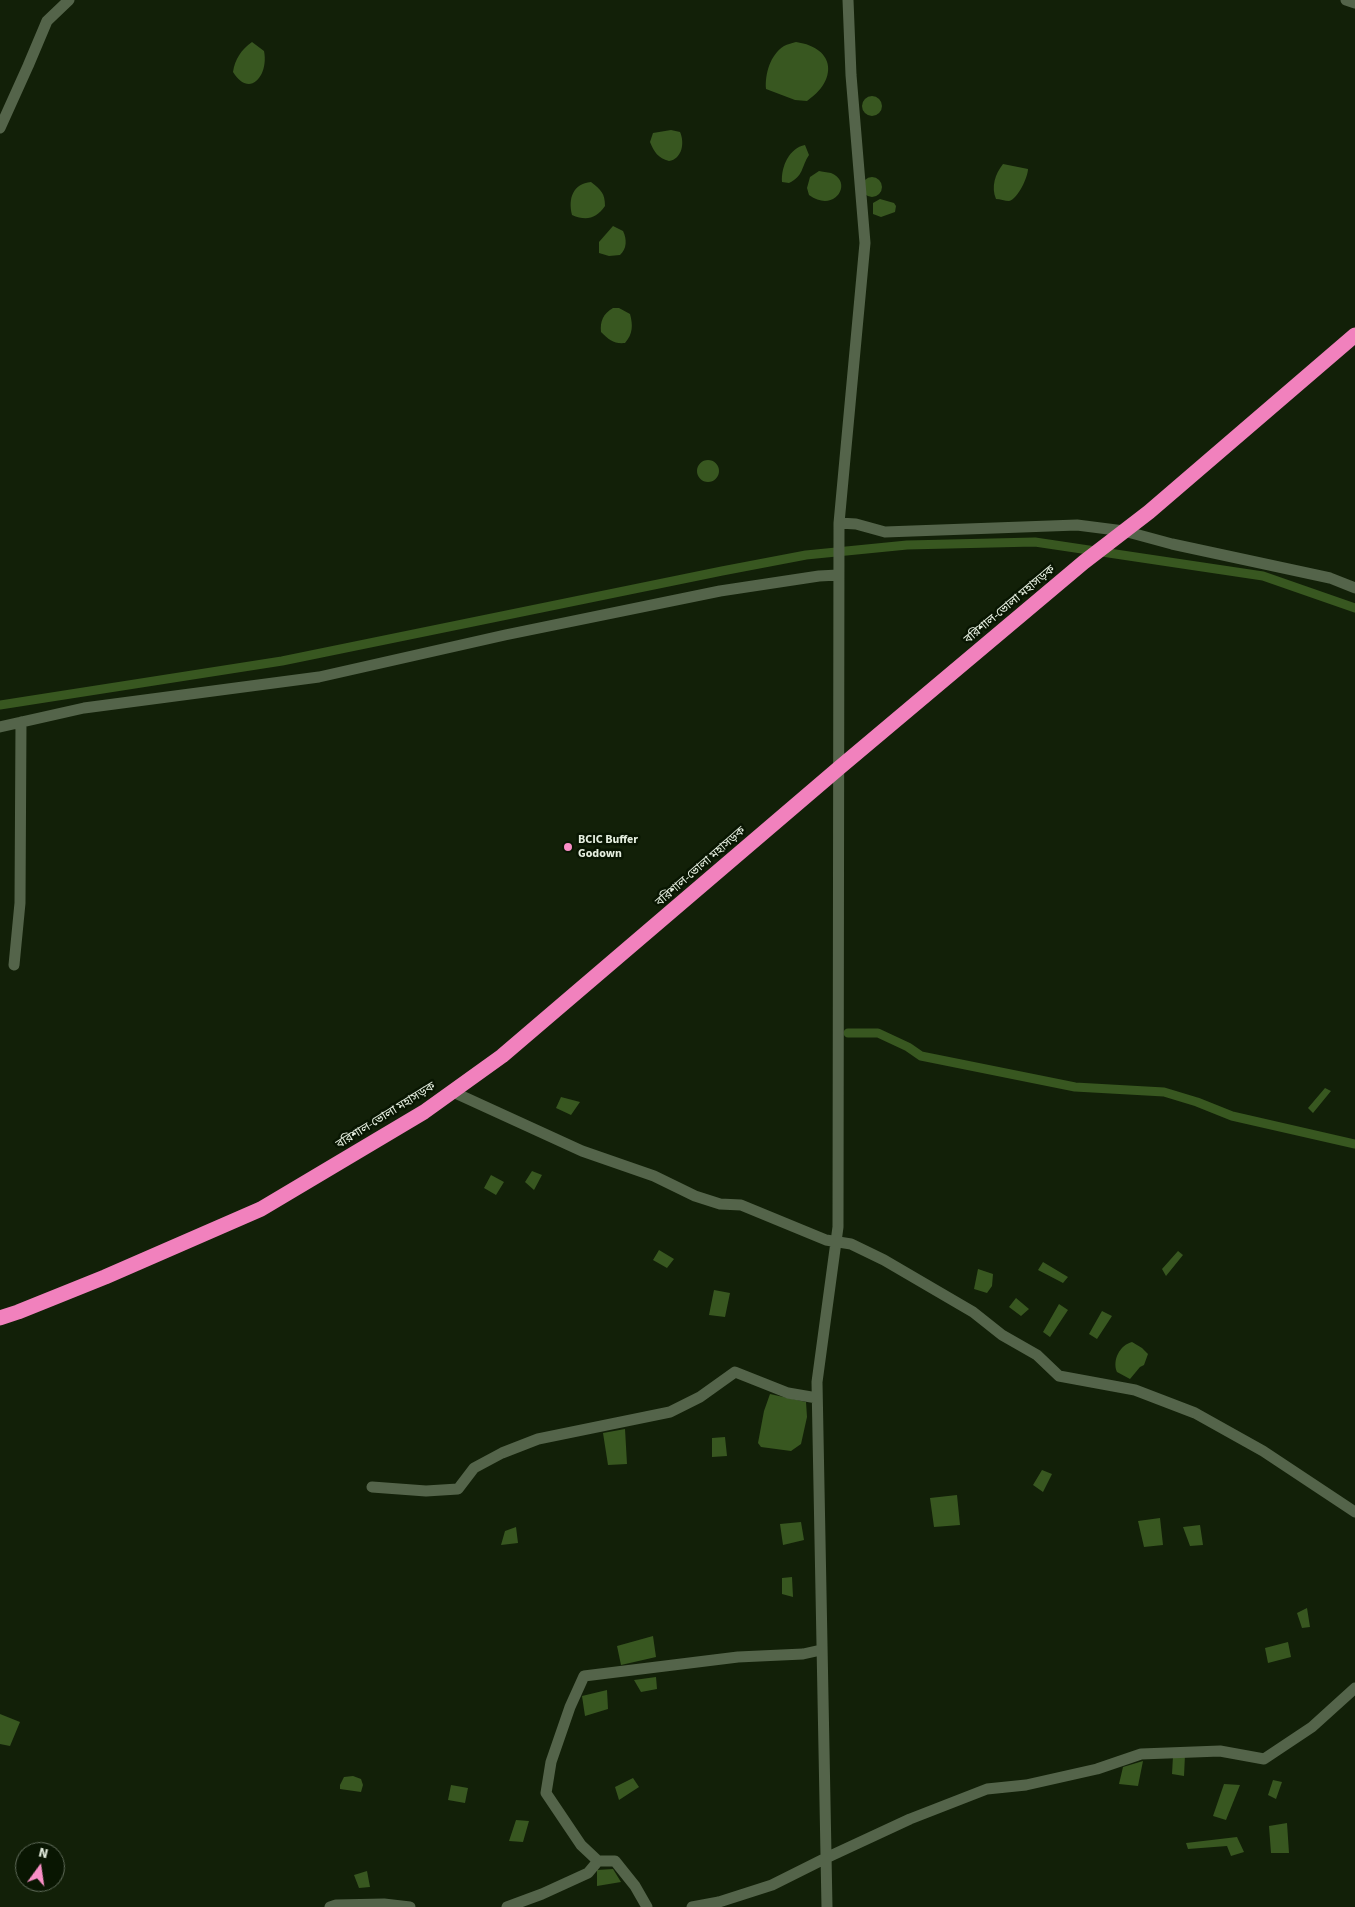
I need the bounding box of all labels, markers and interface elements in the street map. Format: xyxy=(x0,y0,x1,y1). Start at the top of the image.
street label: বরিশাল-ভোলা মহাসড়ক xyxy=(962,563,1058,647)
street label: বরিশাল-ভোলা মহাসড়ক xyxy=(653,824,749,910)
place label: BCIC Buffer Godown xyxy=(578,833,638,861)
marker: BCIC Buffer Godown xyxy=(562,841,574,853)
street label: বরিশাল-ভোলা মহাসড়ক xyxy=(334,1080,438,1152)
north arrow xyxy=(15,1842,65,1892)
text: N xyxy=(36,1843,50,1864)

